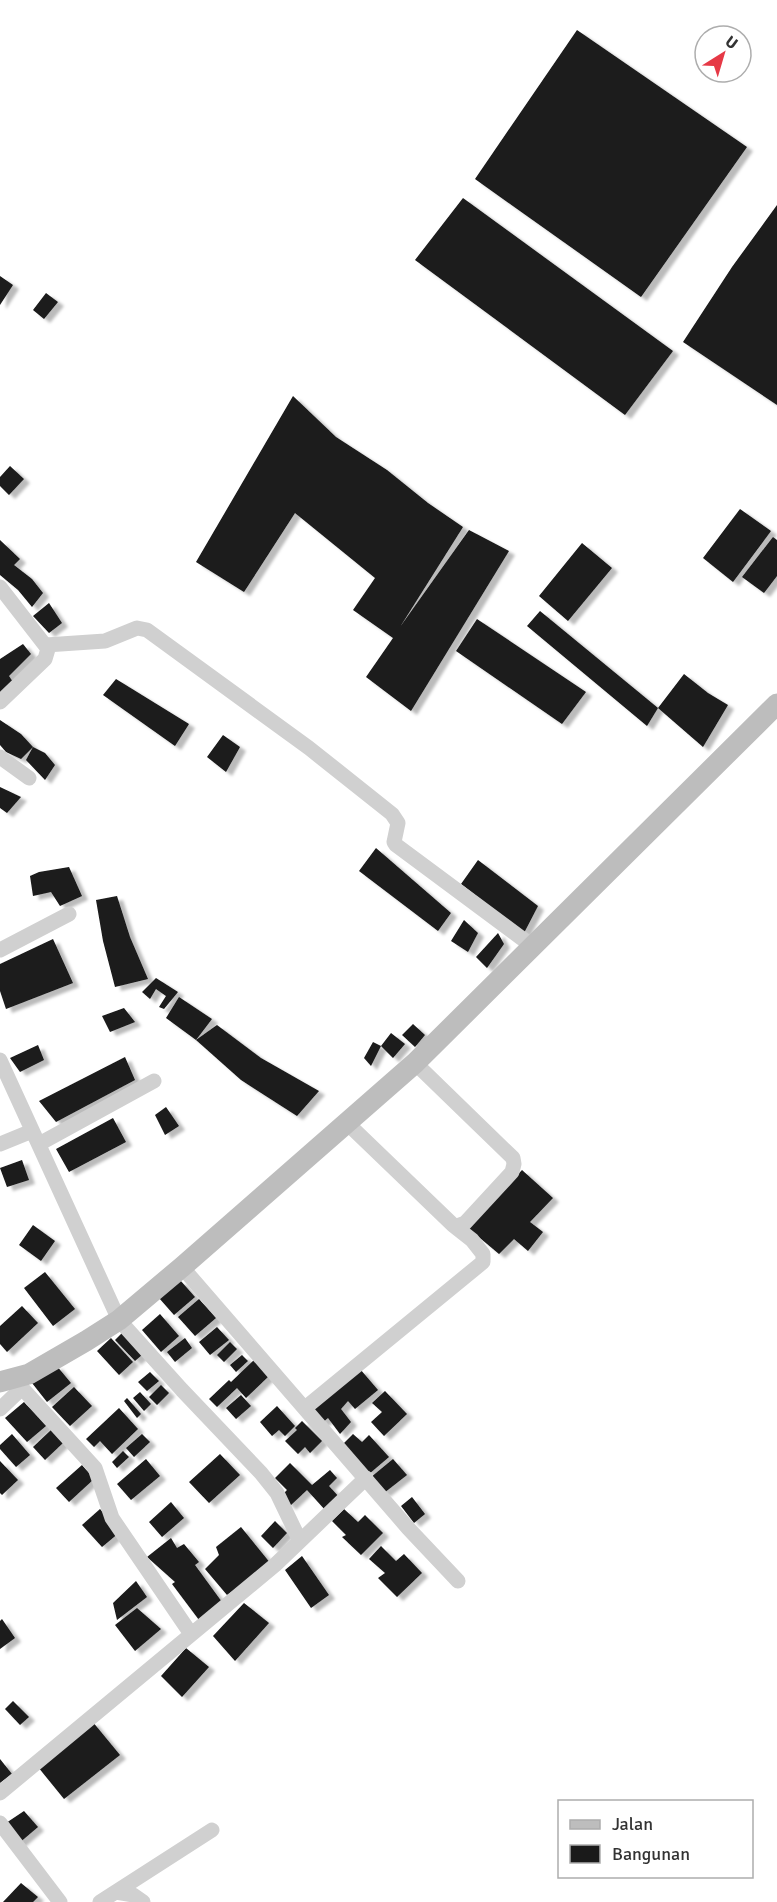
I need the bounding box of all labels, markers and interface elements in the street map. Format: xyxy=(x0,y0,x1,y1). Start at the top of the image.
north arrow xyxy=(693,24,753,84)
text: U xyxy=(721,32,742,54)
legend xyxy=(558,1800,753,1878)
text: Jalan xyxy=(612,1813,653,1835)
text: Bangunan xyxy=(612,1843,690,1865)

